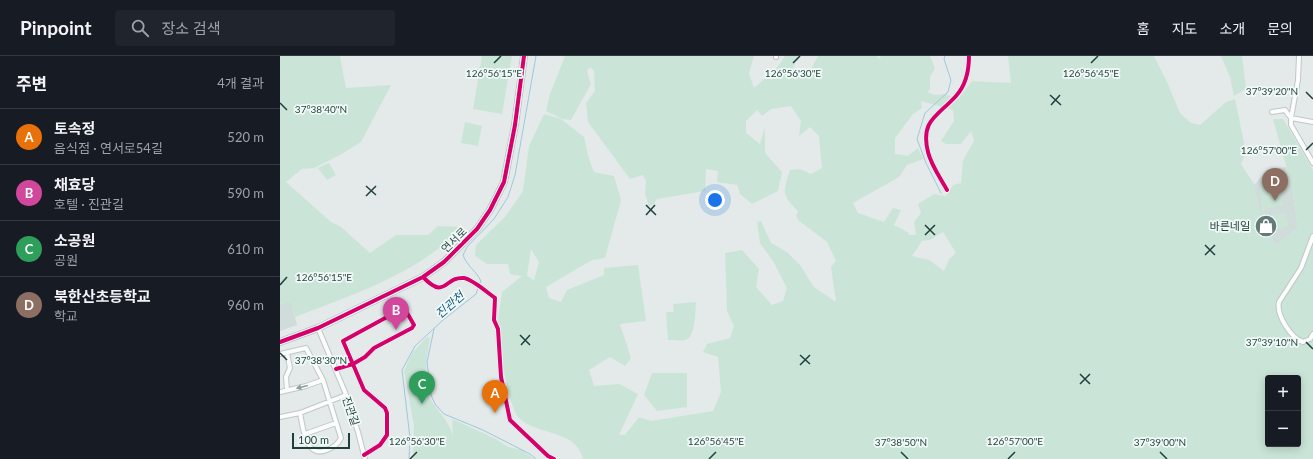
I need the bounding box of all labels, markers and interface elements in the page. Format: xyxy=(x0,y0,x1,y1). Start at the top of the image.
search box xyxy=(115,10,395,46)
text: Pinpoint xyxy=(20,16,91,39)
icon: search xyxy=(129,17,151,39)
text: 장소 검색 xyxy=(161,19,221,37)
text: 홈 xyxy=(1137,20,1150,37)
text: 지도 xyxy=(1172,20,1197,37)
text: 소개 xyxy=(1219,20,1245,37)
text: 문의 xyxy=(1267,20,1293,37)
text: 126°56'15"E xyxy=(466,67,522,79)
text: 126°56'30"E xyxy=(765,67,821,79)
text: 126°56'45"E xyxy=(1063,67,1119,79)
text: 주변 xyxy=(16,73,47,94)
text: 4개 결과 xyxy=(217,75,264,91)
text: 37°39'20"N xyxy=(1246,85,1298,97)
text: 37°38'40"N xyxy=(295,103,347,115)
text: 토속정 xyxy=(54,119,95,137)
text: A xyxy=(24,129,34,145)
text: 520 m xyxy=(227,129,264,145)
text: 음식점 · 연서로54길 xyxy=(54,140,163,156)
text: 126°57'00"E xyxy=(1241,144,1297,156)
pin: D xyxy=(1262,168,1288,201)
text: 채효당 xyxy=(54,175,95,193)
text: B xyxy=(25,185,33,201)
text: 590 m xyxy=(227,185,264,201)
your location xyxy=(705,190,725,210)
text: 호텔 · 진관길 xyxy=(54,196,124,212)
shop icon: 바른네일 xyxy=(1253,213,1279,239)
place label: 바른네일 xyxy=(1210,219,1250,232)
street label: 연서로 xyxy=(438,224,469,255)
text: 소공원 xyxy=(54,231,95,249)
text: C xyxy=(25,241,33,257)
text: 610 m xyxy=(227,241,264,257)
text: 공원 xyxy=(54,252,78,268)
text: 126°56'15"E xyxy=(296,271,352,283)
text: 북한산초등학교 xyxy=(54,287,151,305)
water label: 진관천 xyxy=(432,287,469,321)
text: D xyxy=(24,297,34,313)
text: 960 m xyxy=(227,297,264,313)
pin: B xyxy=(383,297,409,330)
text: 학교 xyxy=(54,308,78,324)
text: 37°39'10"N xyxy=(1246,336,1298,348)
text: 37°38'30"N xyxy=(295,354,347,366)
pin: C xyxy=(409,371,435,404)
map controls xyxy=(1265,375,1301,447)
button: + xyxy=(1265,375,1301,411)
pin: A xyxy=(482,380,508,413)
one-way arrow xyxy=(296,384,308,390)
street label: 진관길 xyxy=(340,394,363,427)
button: − xyxy=(1265,411,1301,447)
scale bar xyxy=(292,431,350,450)
text: 100 m xyxy=(298,433,329,446)
text: 126°56'30"E xyxy=(389,435,445,447)
text: 126°56'45"E xyxy=(688,435,744,447)
text: 126°57'00"E xyxy=(987,435,1043,447)
text: 37°38'50"N xyxy=(875,436,927,448)
text: 37°39'00"N xyxy=(1134,436,1186,448)

